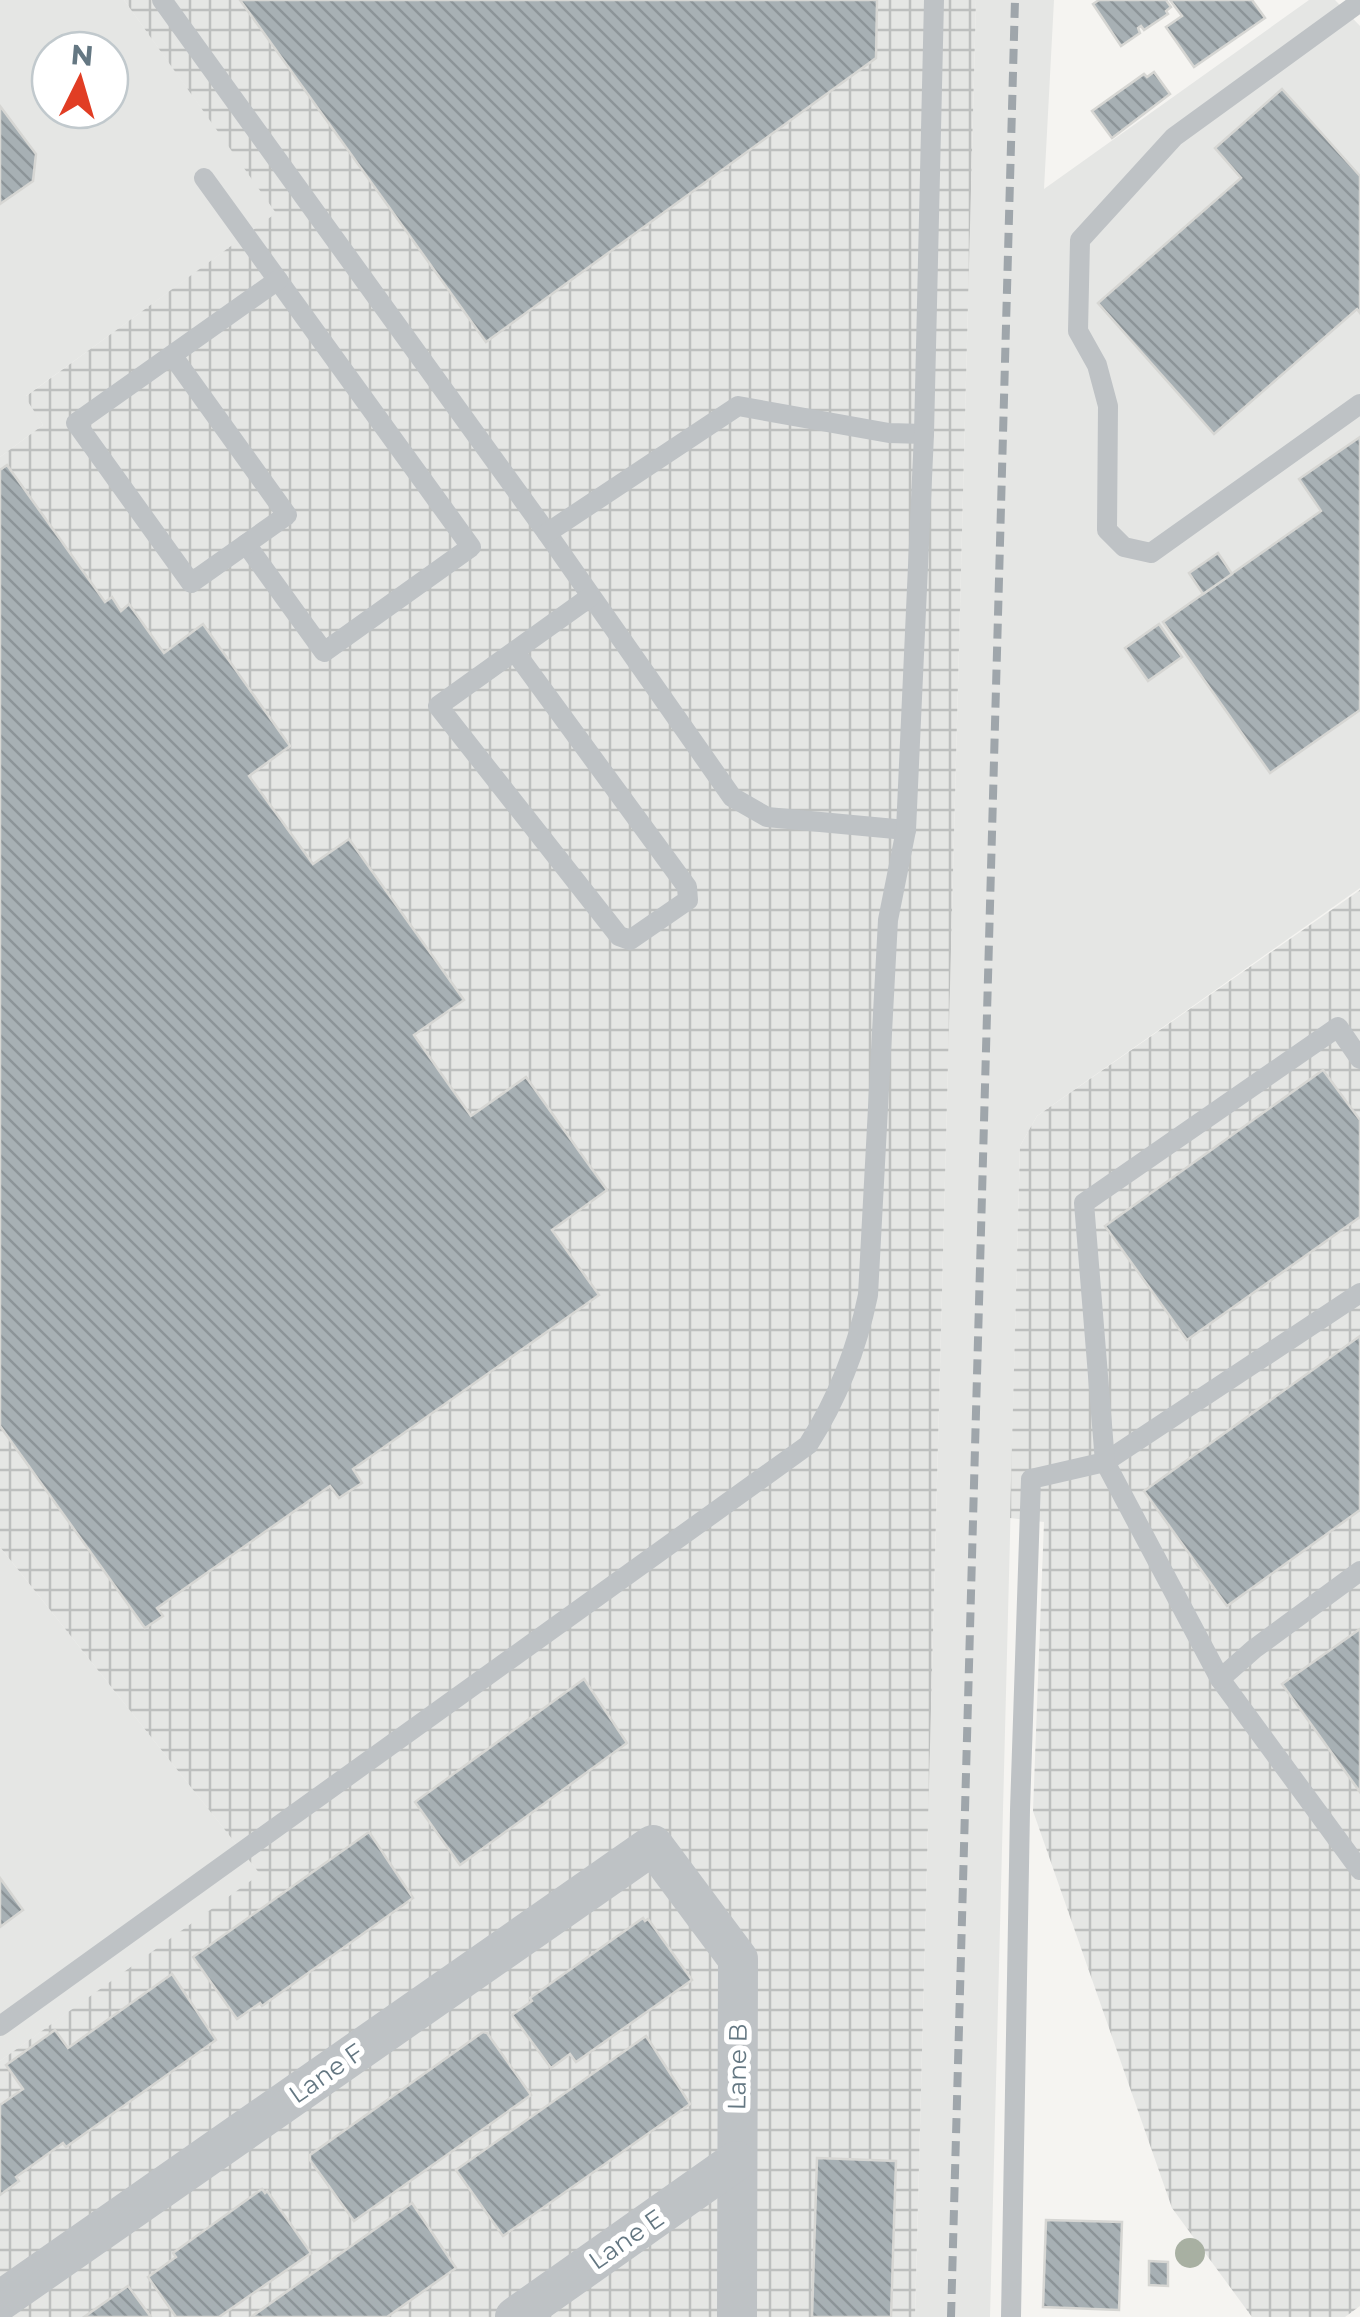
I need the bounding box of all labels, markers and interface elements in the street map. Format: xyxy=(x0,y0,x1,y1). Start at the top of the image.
north arrow xyxy=(30,30,130,130)
text: N xyxy=(69,37,95,73)
street label: Lane B xyxy=(721,2023,753,2111)
street label: Lane F xyxy=(283,2037,369,2109)
street label: Lane E xyxy=(583,2202,669,2276)

